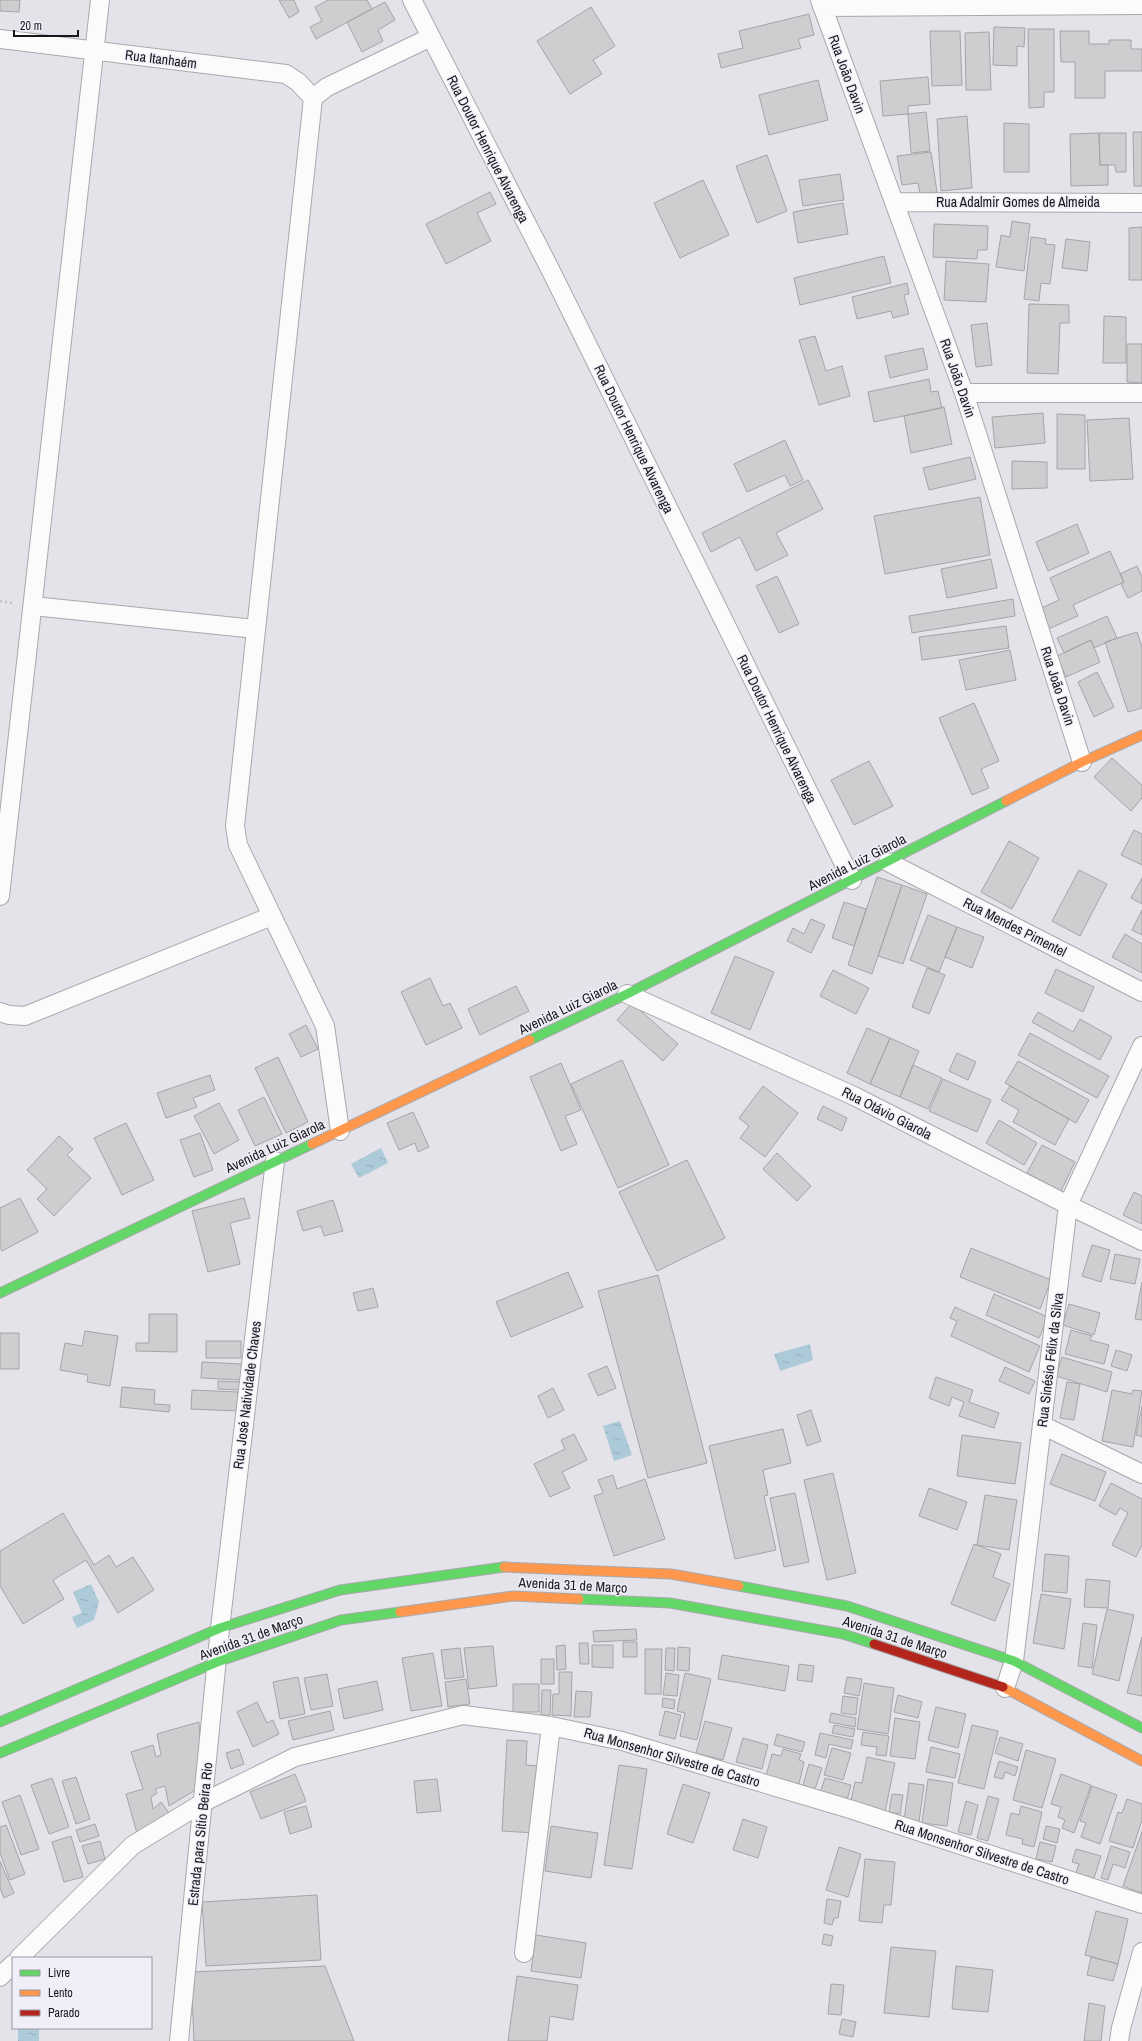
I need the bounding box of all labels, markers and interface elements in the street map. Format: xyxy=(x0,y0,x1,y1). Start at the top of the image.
scale bar xyxy=(14,12,78,38)
text: 20 m xyxy=(20,18,42,34)
street label: Rua João Davin xyxy=(824,32,870,116)
street label: Rua Itanhaém xyxy=(124,46,198,72)
street label: Rua Doutor Henrique Alvarenga xyxy=(443,72,533,226)
street label: Rua Adalmir Gomes de Almeida xyxy=(936,193,1101,211)
street label: Rua João Davin xyxy=(936,336,980,420)
street label: Rua Doutor Henrique Alvarenga xyxy=(590,362,678,517)
street label: Rua João Davin xyxy=(1037,644,1079,728)
street label: Rua Doutor Henrique Alvarenga xyxy=(733,652,821,807)
street label: Avenida Luiz Giarola xyxy=(804,829,910,895)
street label: Rua Mendes Pimentel xyxy=(960,893,1070,961)
street label: Avenida Luiz Giarola xyxy=(515,975,621,1039)
street label: Rua Otávio Giarola xyxy=(839,1083,936,1144)
street label: Avenida Luiz Giarola xyxy=(221,1115,328,1177)
street label: Rua Sinésio Félix da Silva xyxy=(1033,1291,1067,1428)
street label: Rua José Natividade Chaves xyxy=(229,1320,265,1470)
street label: Avenida 31 de Março xyxy=(517,1573,628,1597)
street label: Avenida 31 de Março xyxy=(196,1610,305,1664)
street label: Avenida 31 de Março xyxy=(839,1611,950,1662)
street label: Rua Monsenhor Silvestre de Castro xyxy=(582,1723,762,1791)
street label: Estrada para Sítio Beira Rio xyxy=(184,1761,216,1907)
street label: Rua Monsenhor Silvestre de Castro xyxy=(892,1815,1072,1889)
legend xyxy=(12,1957,152,2029)
text: Livre xyxy=(48,1965,70,1981)
text: Lento xyxy=(48,1985,73,2001)
text: Parado xyxy=(48,2005,80,2021)

